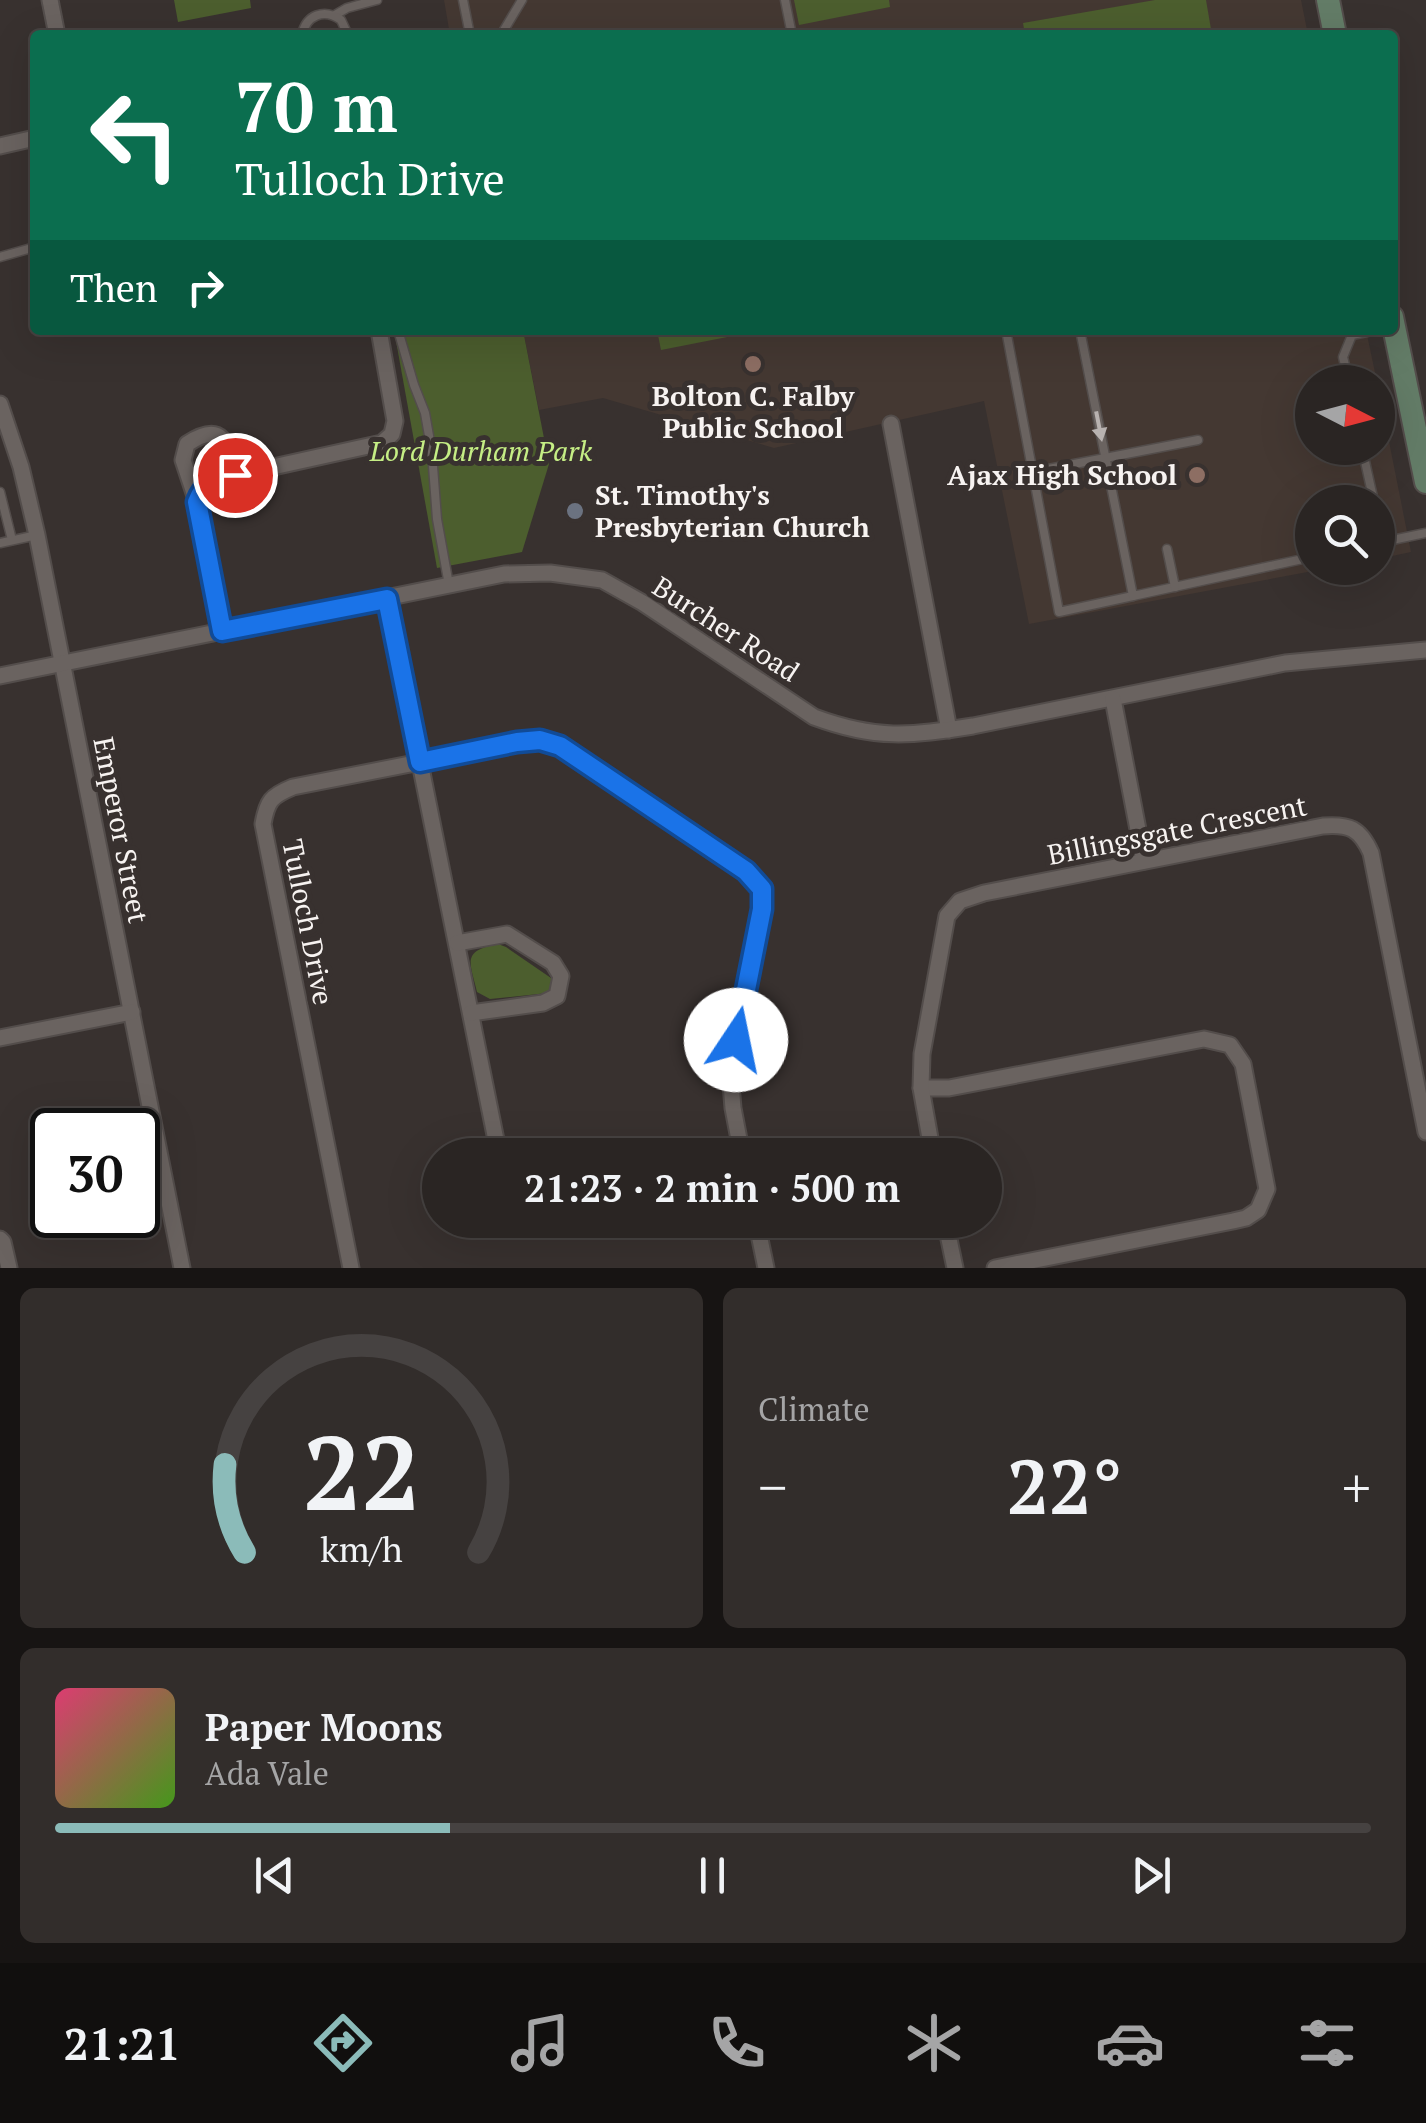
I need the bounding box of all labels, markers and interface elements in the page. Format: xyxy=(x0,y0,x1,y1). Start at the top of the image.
text: 70 m xyxy=(235,59,398,152)
icon: left xyxy=(70,70,200,200)
text: Tulloch Drive xyxy=(235,148,505,208)
icon: right xyxy=(178,260,233,315)
text: Then xyxy=(70,263,158,313)
marker: Bolton C. Falby Public School xyxy=(742,353,764,375)
north arrow xyxy=(1295,365,1395,465)
map controls xyxy=(1295,365,1395,585)
place label: Bolton C. Falby Public School xyxy=(652,377,855,446)
one-way arrow xyxy=(1092,410,1108,441)
park label: Lord Durham Park xyxy=(369,432,593,469)
pin xyxy=(193,433,278,518)
icon: arrive xyxy=(208,448,263,503)
place label: Ajax High School xyxy=(947,456,1177,493)
marker: Ajax High School xyxy=(1186,464,1208,486)
place label: St. Timothy's Presbyterian Church xyxy=(595,476,870,545)
button: search xyxy=(1295,485,1395,585)
marker: St. Timothy's Presbyterian Church xyxy=(564,500,586,522)
street label: Burcher Road xyxy=(646,567,807,690)
street label: Emperor Street xyxy=(85,734,158,927)
street label: Billingsgate Crescent xyxy=(1044,786,1310,873)
street label: Tulloch Drive xyxy=(274,836,343,1008)
position arrow xyxy=(684,988,788,1092)
speed limit sign: 30 xyxy=(30,1108,160,1238)
text: 21:23 · 2 min · 500 m xyxy=(524,1163,900,1213)
text: Climate xyxy=(758,1388,870,1430)
text: 22 xyxy=(303,1402,420,1540)
text: 22° xyxy=(1007,1436,1122,1535)
text: − xyxy=(758,1450,787,1523)
text: + xyxy=(1342,1450,1371,1523)
text: km/h xyxy=(320,1525,403,1572)
text: Paper Moons xyxy=(205,1702,443,1752)
text: Ada Vale xyxy=(205,1752,329,1794)
icon: previous xyxy=(247,1848,302,1903)
icon: pause xyxy=(685,1848,740,1903)
icon: next xyxy=(1124,1848,1179,1903)
icon: directions xyxy=(308,2008,378,2078)
icon: music xyxy=(505,2008,575,2078)
icon: phone xyxy=(702,2008,772,2078)
icon: climate xyxy=(899,2008,969,2078)
icon: car xyxy=(1095,2008,1165,2078)
icon: filters xyxy=(1292,2008,1362,2078)
text: 21:21 xyxy=(63,2013,181,2073)

